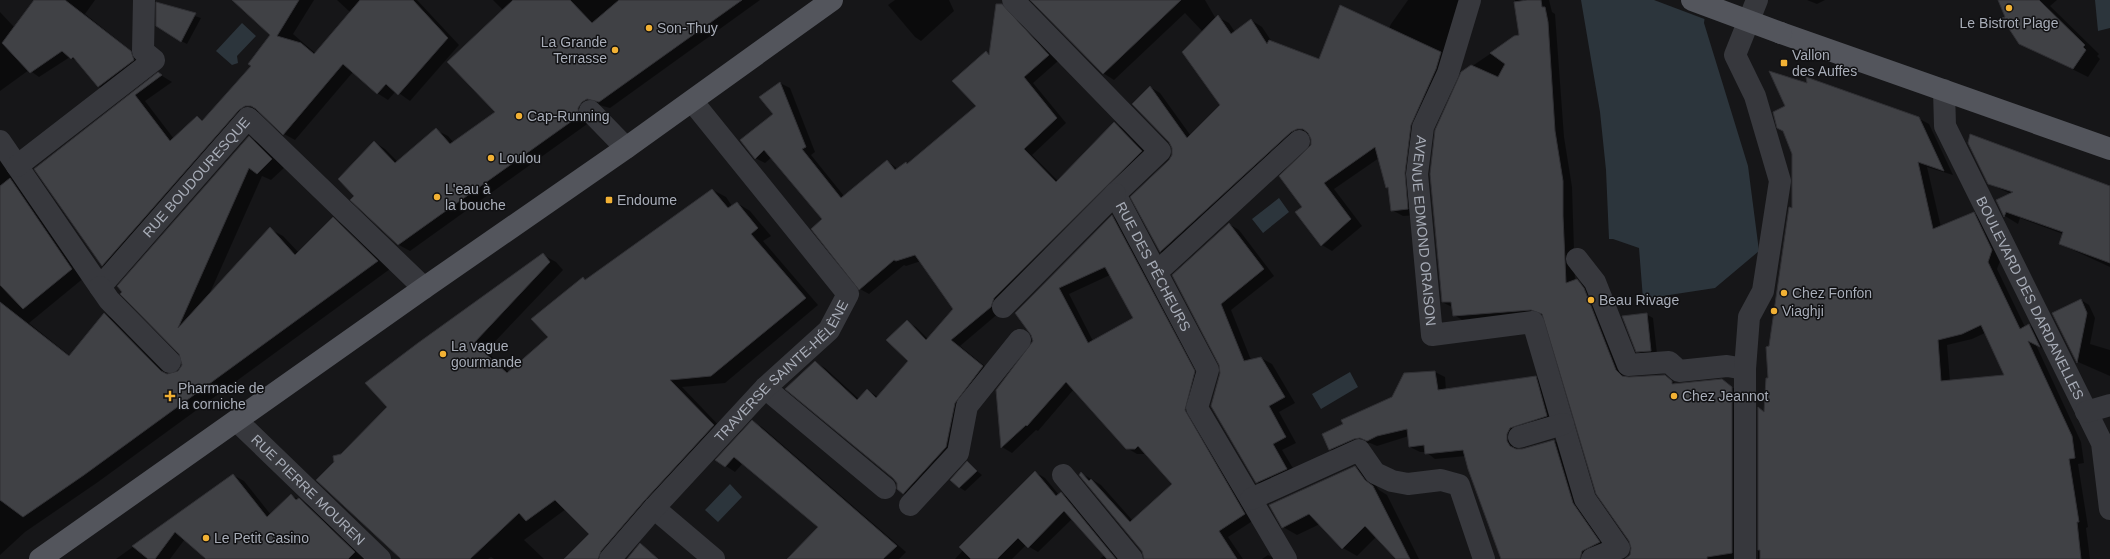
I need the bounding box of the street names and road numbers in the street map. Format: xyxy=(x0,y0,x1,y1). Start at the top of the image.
street label: RUE BOUDOURESQUE xyxy=(139,114,253,240)
street label: AVENUE EDMOND ORAISON xyxy=(1409,135,1439,327)
street label: BOULEVARD DES DARDANELLES xyxy=(1973,194,2087,402)
street label: RUE DES PÊCHEURS xyxy=(1113,199,1194,334)
street label: TRAVERSE SAINTE-HÉLÈNE xyxy=(711,297,851,445)
street label: RUE PIERRE MOUREN xyxy=(248,431,368,548)

